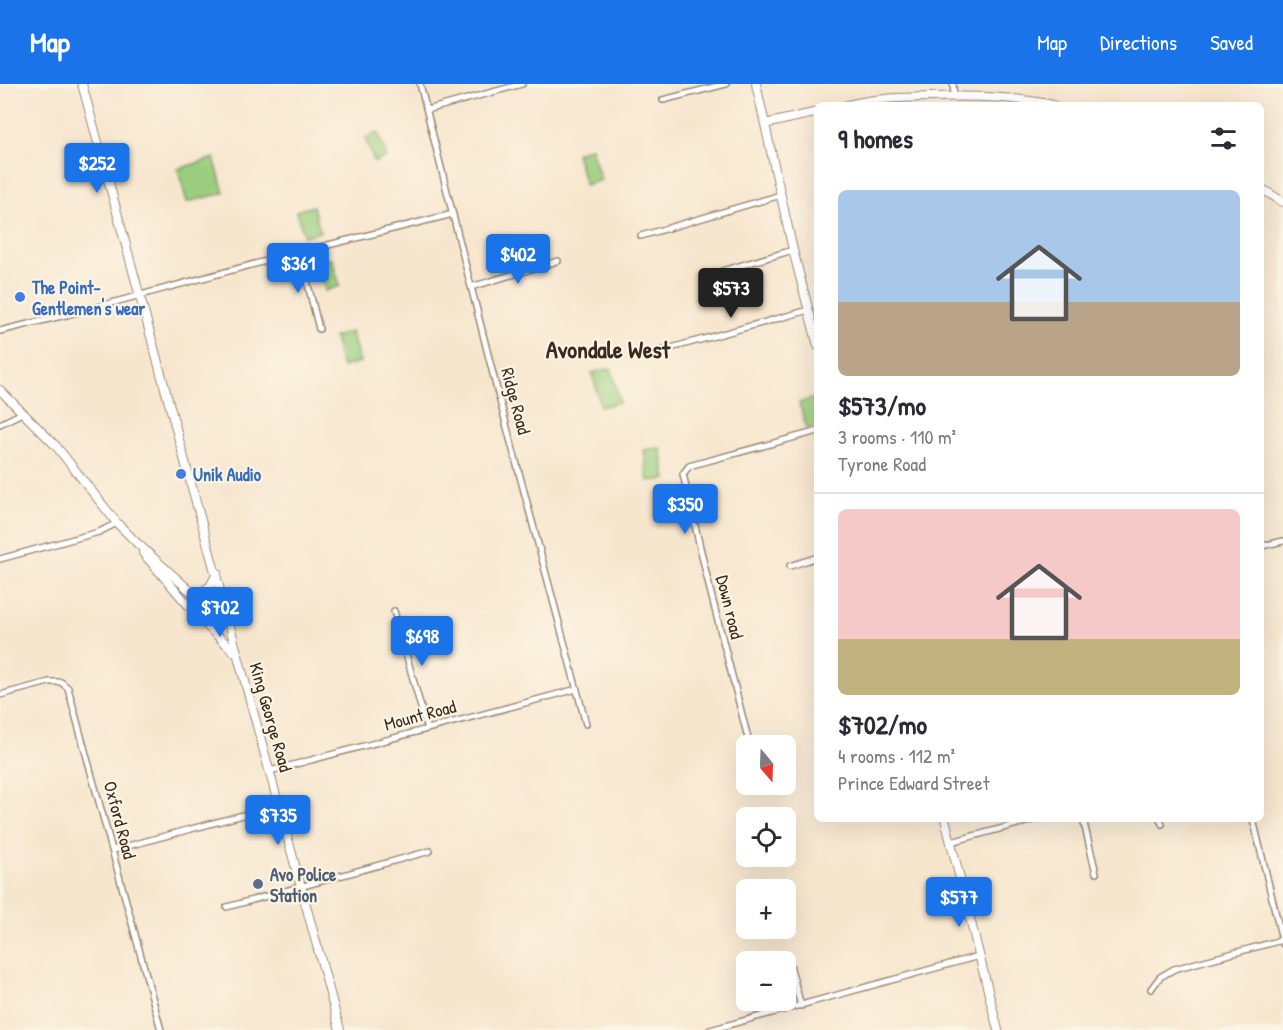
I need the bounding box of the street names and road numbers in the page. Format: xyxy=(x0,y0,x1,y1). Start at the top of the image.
street label: Ridge Road xyxy=(495,365,537,437)
street label: Down road xyxy=(710,573,750,641)
street label: King George Road xyxy=(243,659,299,775)
street label: Mount Road xyxy=(381,693,459,737)
street label: Oxford Road xyxy=(98,778,142,862)

